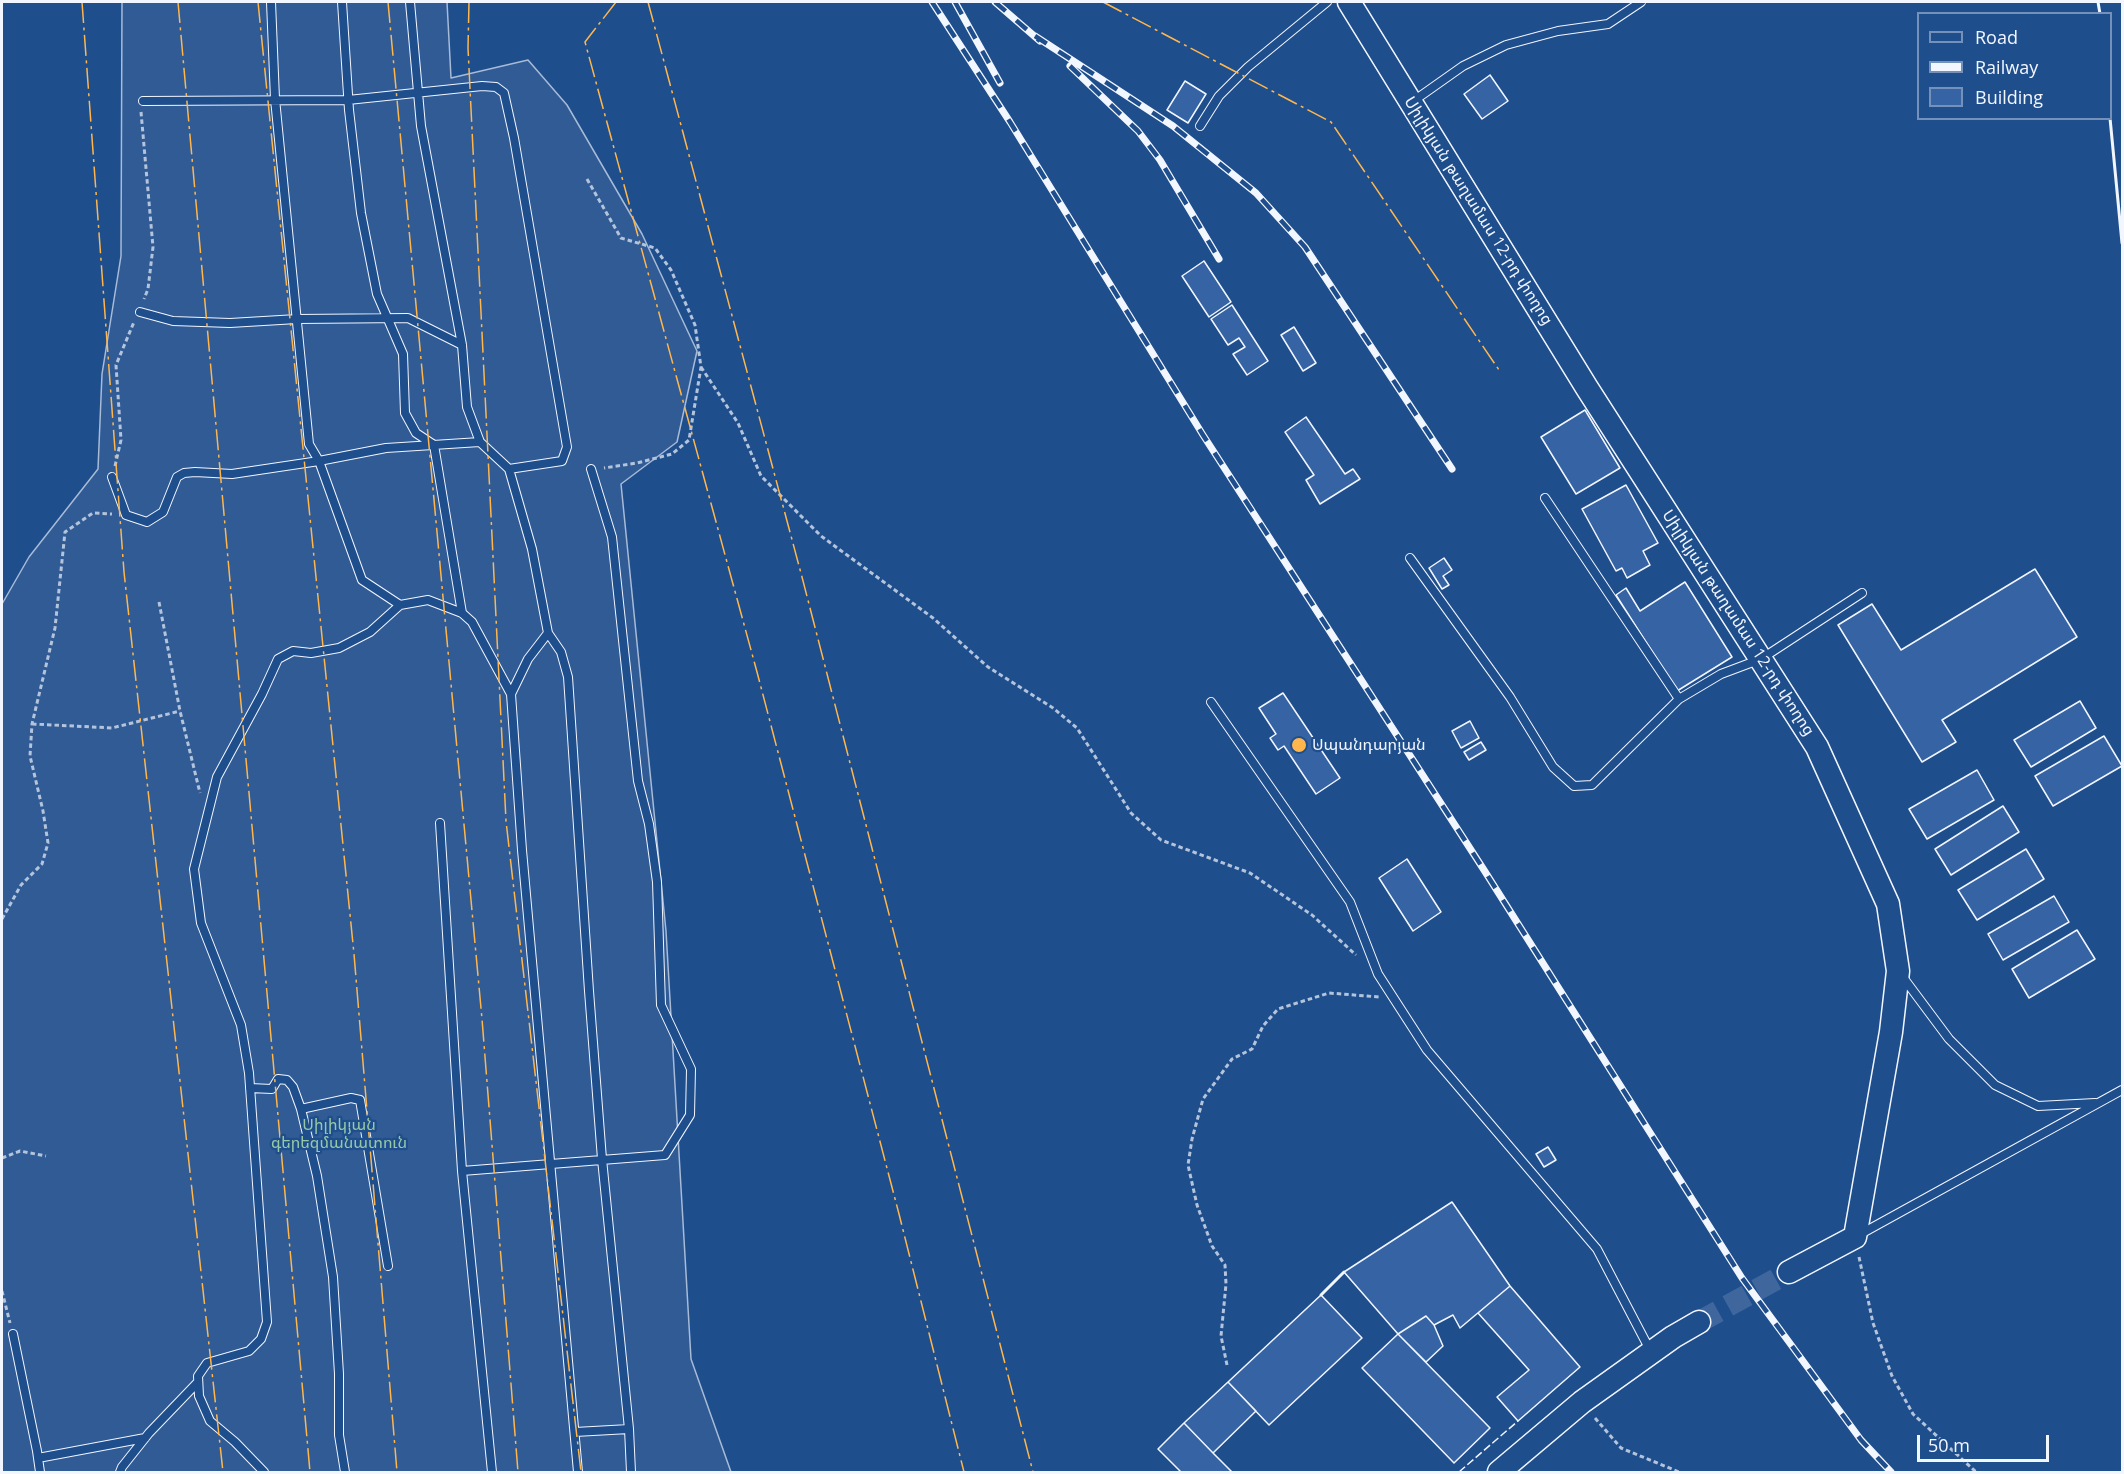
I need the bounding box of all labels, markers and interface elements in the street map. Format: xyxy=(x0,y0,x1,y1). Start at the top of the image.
legend xyxy=(1917,12,2112,120)
text: Road xyxy=(1975,25,2018,49)
text: Railway xyxy=(1975,55,2038,79)
text: Building xyxy=(1975,85,2043,109)
street label: Սիլիկյան թաղամաս 12-րդ փողոց xyxy=(1399,93,1557,329)
street label: Սիլիկյան թաղամաս 12-րդ փողոց xyxy=(1658,506,1818,740)
place label: Սպանդարյան xyxy=(1312,735,1426,755)
marker: Սպանդարյան xyxy=(1290,736,1308,754)
park label: Սիլիկյան գերեզմանատուն xyxy=(271,1115,407,1153)
scale bar xyxy=(1920,1423,2052,1461)
text: 50 m xyxy=(1928,1433,1970,1457)

